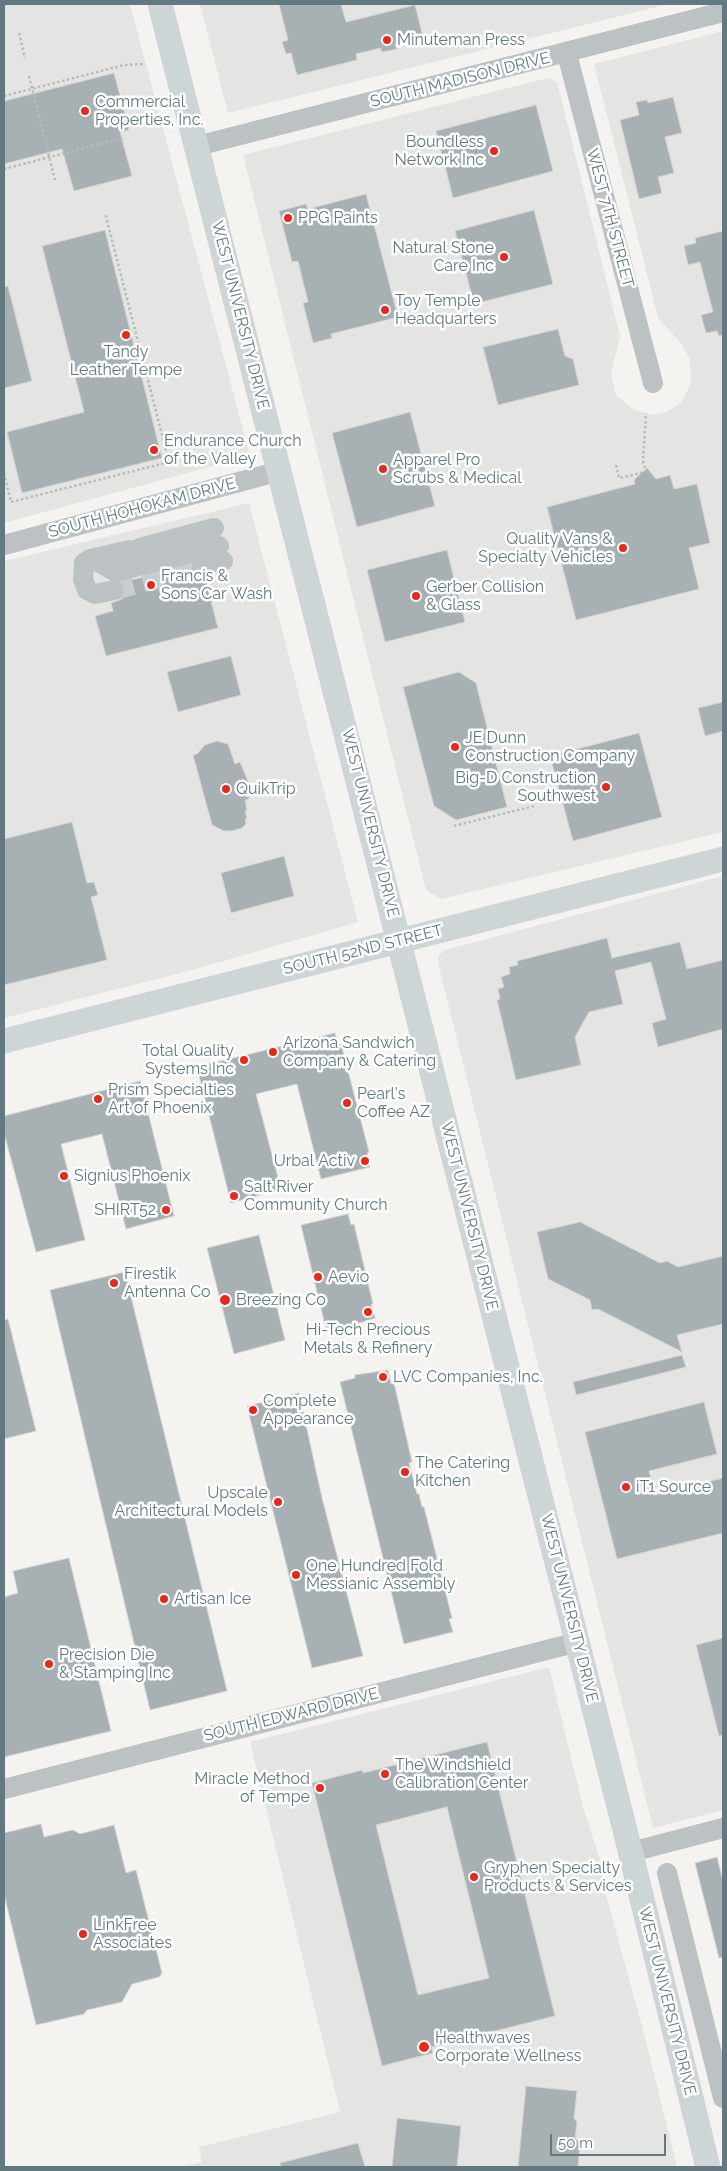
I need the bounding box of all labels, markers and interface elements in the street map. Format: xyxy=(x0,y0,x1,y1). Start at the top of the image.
place label: Minuteman Press xyxy=(397,30,525,50)
marker: Minuteman Press xyxy=(381,34,393,46)
street label: SOUTH MADISON DRIVE xyxy=(368,48,552,112)
place label: Commercial Properties, Inc. xyxy=(95,92,203,130)
marker: Commercial Properties, Inc. xyxy=(79,105,91,117)
place label: Boundless Network Inc xyxy=(395,132,484,170)
marker: Boundless Network Inc xyxy=(488,145,500,157)
street label: WEST 7TH STREET xyxy=(582,146,638,290)
place label: PPG Paints xyxy=(298,208,378,228)
marker: PPG Paints xyxy=(282,212,294,224)
street label: WEST UNIVERSITY DRIVE xyxy=(207,219,273,411)
place label: Natural Stone Care Inc xyxy=(392,238,494,276)
marker: Natural Stone Care Inc xyxy=(498,251,510,263)
place label: Toy Temple Headquarters xyxy=(395,291,496,329)
marker: Toy Temple Headquarters xyxy=(379,304,391,316)
marker: Tandy Leather Tempe xyxy=(120,329,132,341)
place label: Tandy Leather Tempe xyxy=(70,342,182,380)
place label: Endurance Church of the Valley xyxy=(164,431,302,469)
marker: Endurance Church of the Valley xyxy=(148,444,160,456)
place label: Apparel Pro Scrubs & Medical xyxy=(393,450,522,488)
marker: Apparel Pro Scrubs & Medical xyxy=(377,463,389,475)
street label: SOUTH HOHOKAM DRIVE xyxy=(46,474,238,542)
place label: Quality Vans & Specialty Vehicles xyxy=(478,529,613,567)
marker: Quality Vans & Specialty Vehicles xyxy=(617,542,629,554)
place label: Francis & Sons Car Wash xyxy=(161,566,272,604)
place label: Gerber Collision & Glass xyxy=(426,577,544,615)
marker: Francis & Sons Car Wash xyxy=(145,579,157,591)
marker: Gerber Collision & Glass xyxy=(410,590,422,602)
street label: WEST UNIVERSITY DRIVE xyxy=(337,727,403,919)
place label: JE Dunn Construction Company xyxy=(465,728,635,766)
marker: JE Dunn Construction Company xyxy=(449,741,461,753)
place label: Big-D Construction Southwest xyxy=(455,768,596,806)
place label: QuikTrip xyxy=(236,779,296,799)
marker: Big-D Construction Southwest xyxy=(600,781,612,793)
marker: QuikTrip xyxy=(220,783,232,795)
street label: SOUTH 52ND STREET xyxy=(281,921,445,979)
place label: Arizona Sandwich Company & Catering xyxy=(283,1033,436,1071)
place label: Total Quality Systems Inc xyxy=(142,1041,234,1079)
marker: Arizona Sandwich Company & Catering xyxy=(267,1046,279,1058)
marker: Total Quality Systems Inc xyxy=(238,1054,250,1066)
place label: Prism Specialties Art of Phoenix xyxy=(108,1080,234,1118)
place label: Pearl's Coffee AZ xyxy=(357,1084,430,1122)
marker: Prism Specialties Art of Phoenix xyxy=(92,1093,104,1105)
marker: Pearl's Coffee AZ xyxy=(341,1097,353,1109)
street label: WEST UNIVERSITY DRIVE xyxy=(436,1120,502,1312)
place label: Urbal Activ xyxy=(274,1151,355,1171)
marker: Urbal Activ xyxy=(359,1155,371,1167)
place label: Signius Phoenix xyxy=(74,1166,190,1186)
marker: Signius Phoenix xyxy=(58,1170,70,1182)
place label: Salt River Community Church xyxy=(244,1177,388,1215)
marker: Salt River Community Church xyxy=(228,1190,240,1202)
place label: SHIRT52 xyxy=(94,1200,156,1220)
marker: SHIRT52 xyxy=(160,1204,172,1216)
place label: Firestik Antenna Co xyxy=(124,1264,211,1302)
place label: Aevio xyxy=(328,1267,369,1287)
marker: Aevio xyxy=(312,1271,324,1283)
marker: Firestik Antenna Co xyxy=(108,1277,120,1289)
place label: Breezing Co xyxy=(236,1290,326,1310)
marker: Breezing Co xyxy=(218,1293,232,1307)
marker: Hi-Tech Precious Metals & Refinery xyxy=(362,1306,374,1318)
place label: Hi-Tech Precious Metals & Refinery xyxy=(304,1320,432,1358)
place label: LVC Companies, Inc. xyxy=(393,1367,543,1387)
marker: LVC Companies, Inc. xyxy=(377,1371,389,1383)
place label: Complete Appearance xyxy=(263,1391,353,1429)
marker: Complete Appearance xyxy=(247,1404,259,1416)
place label: The Catering Kitchen xyxy=(415,1453,510,1491)
marker: The Catering Kitchen xyxy=(399,1466,411,1478)
place label: iT1 Source xyxy=(636,1477,711,1497)
marker: iT1 Source xyxy=(620,1481,632,1493)
place label: Upscale Architectural Models xyxy=(114,1483,268,1521)
marker: Upscale Architectural Models xyxy=(272,1496,284,1508)
street label: WEST UNIVERSITY DRIVE xyxy=(536,1512,602,1704)
place label: One Hundred Fold Messianic Assembly xyxy=(306,1556,456,1594)
marker: One Hundred Fold Messianic Assembly xyxy=(290,1569,302,1581)
place label: Artisan Ice xyxy=(174,1589,251,1609)
marker: Artisan Ice xyxy=(158,1593,170,1605)
place label: Precision Die & Stamping Inc xyxy=(59,1645,171,1683)
marker: Precision Die & Stamping Inc xyxy=(43,1658,55,1670)
street label: SOUTH EDWARD DRIVE xyxy=(202,1684,380,1746)
place label: The Windshield Calibration Center xyxy=(395,1755,528,1793)
marker: The Windshield Calibration Center xyxy=(379,1768,391,1780)
place label: Miracle Method of Tempe xyxy=(194,1769,310,1807)
marker: Miracle Method of Tempe xyxy=(314,1782,326,1794)
place label: Gryphen Specialty Products & Services xyxy=(484,1858,632,1896)
marker: Gryphen Specialty Products & Services xyxy=(468,1871,480,1883)
street label: WEST UNIVERSITY DRIVE xyxy=(634,1905,700,2097)
place label: LinkFree Associates xyxy=(93,1915,172,1953)
marker: LinkFree Associates xyxy=(77,1928,89,1940)
place label: Healthwaves Corporate Wellness xyxy=(435,2028,581,2066)
marker: Healthwaves Corporate Wellness xyxy=(417,2040,431,2054)
scale bar xyxy=(552,2124,668,2156)
text: 50 m xyxy=(558,2134,593,2152)

